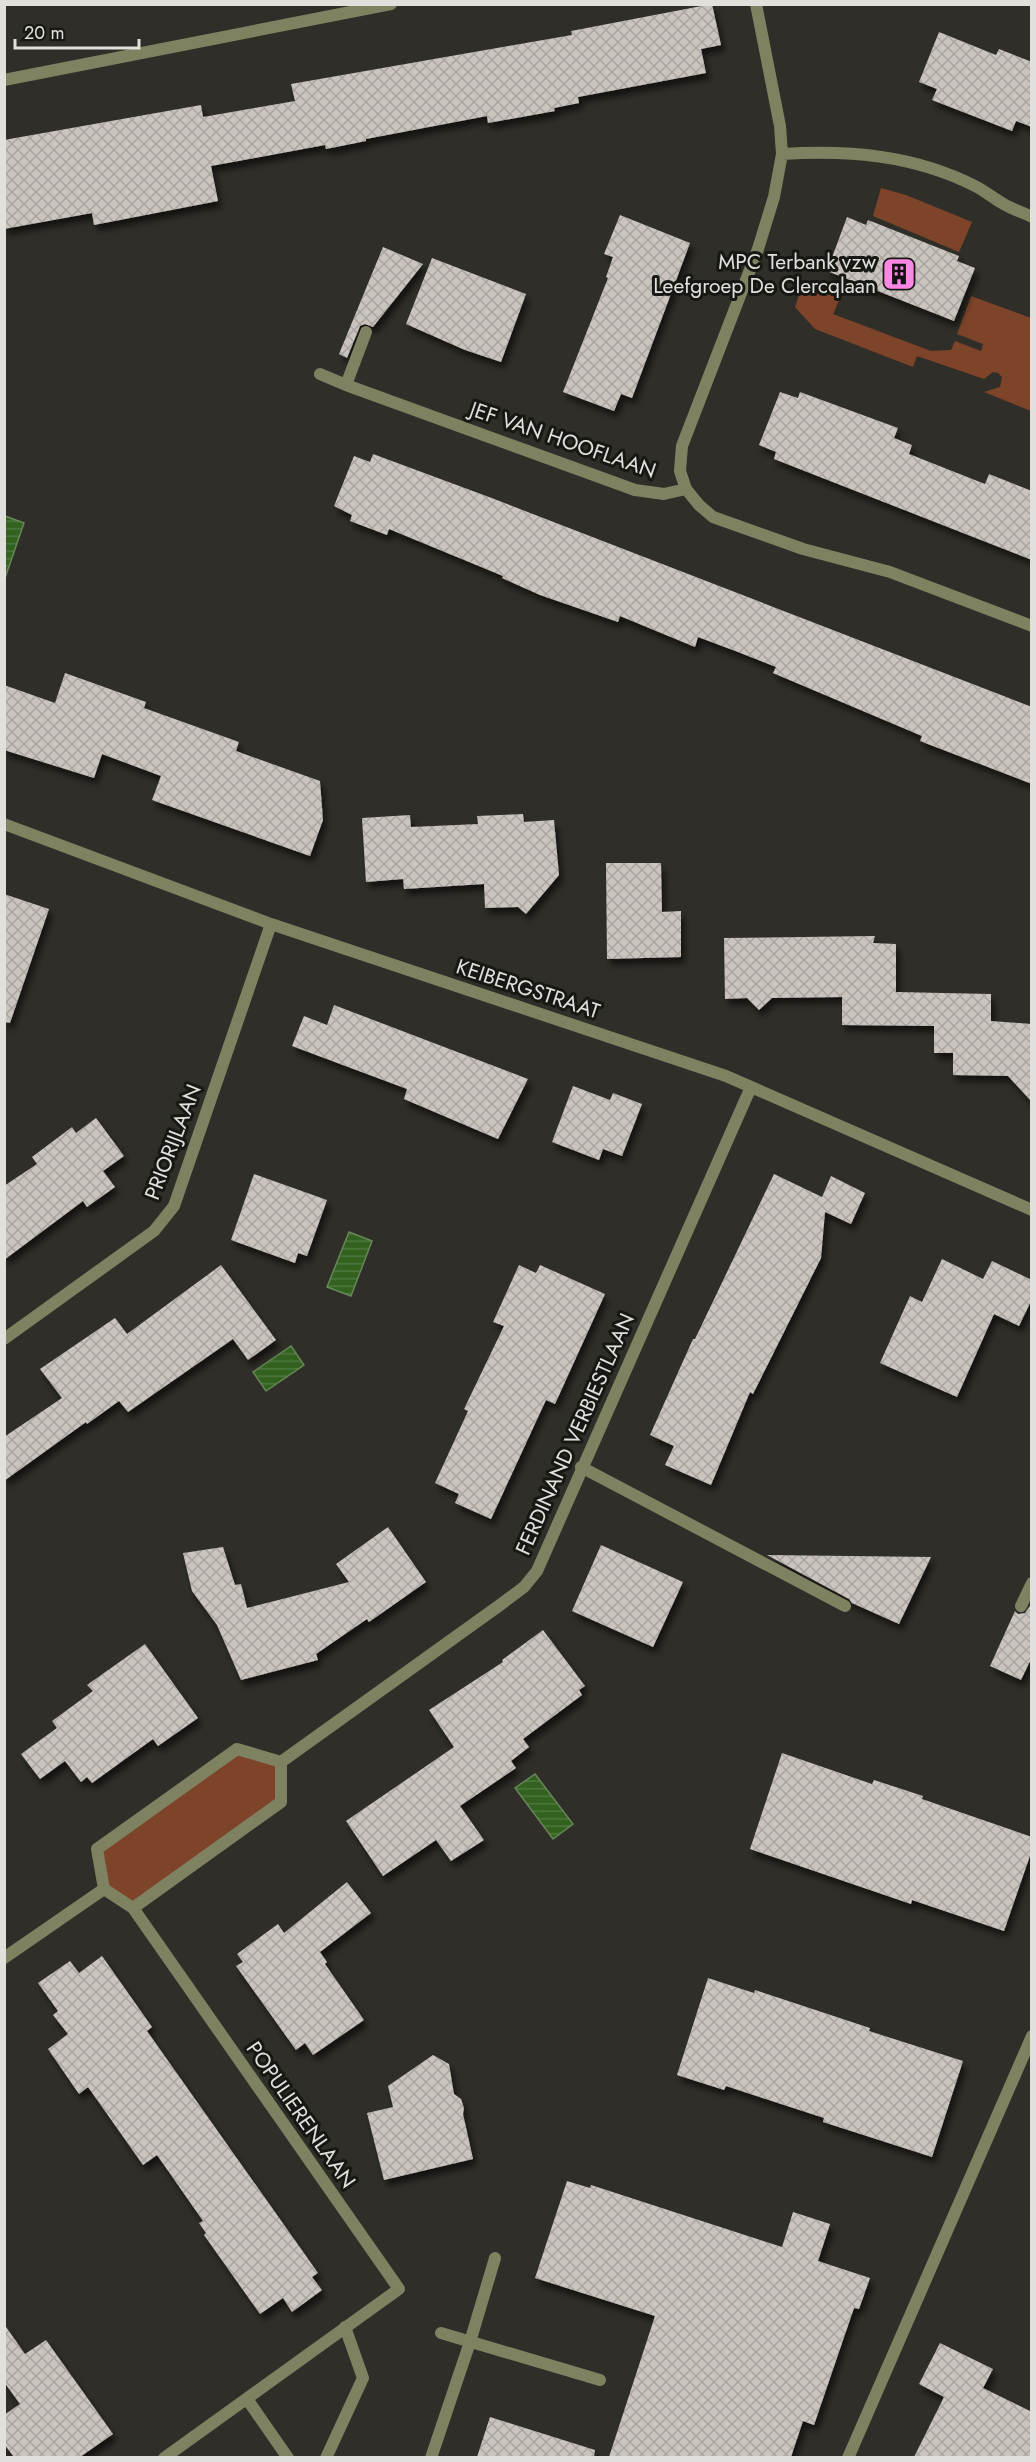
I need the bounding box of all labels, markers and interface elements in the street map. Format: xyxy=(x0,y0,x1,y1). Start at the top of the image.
scale bar xyxy=(15,12,140,50)
text: 20 m xyxy=(24,20,64,46)
place label: MPC Terbank vzw Leefgroep De Clercqlaan xyxy=(653,247,877,301)
building icon: MPC Terbank vzw Leefgroep De Clercqlaan xyxy=(881,256,917,292)
street label: JEF VAN HOOFLAAN xyxy=(463,393,660,486)
street label: KEIBERGSTRAAT xyxy=(452,952,604,1026)
street label: PRIORIJLAAN xyxy=(137,1080,209,1204)
street label: FERDINAND VERBIESTLAAN xyxy=(508,1308,642,1560)
street label: POPULIERENLAAN xyxy=(239,2035,363,2195)

